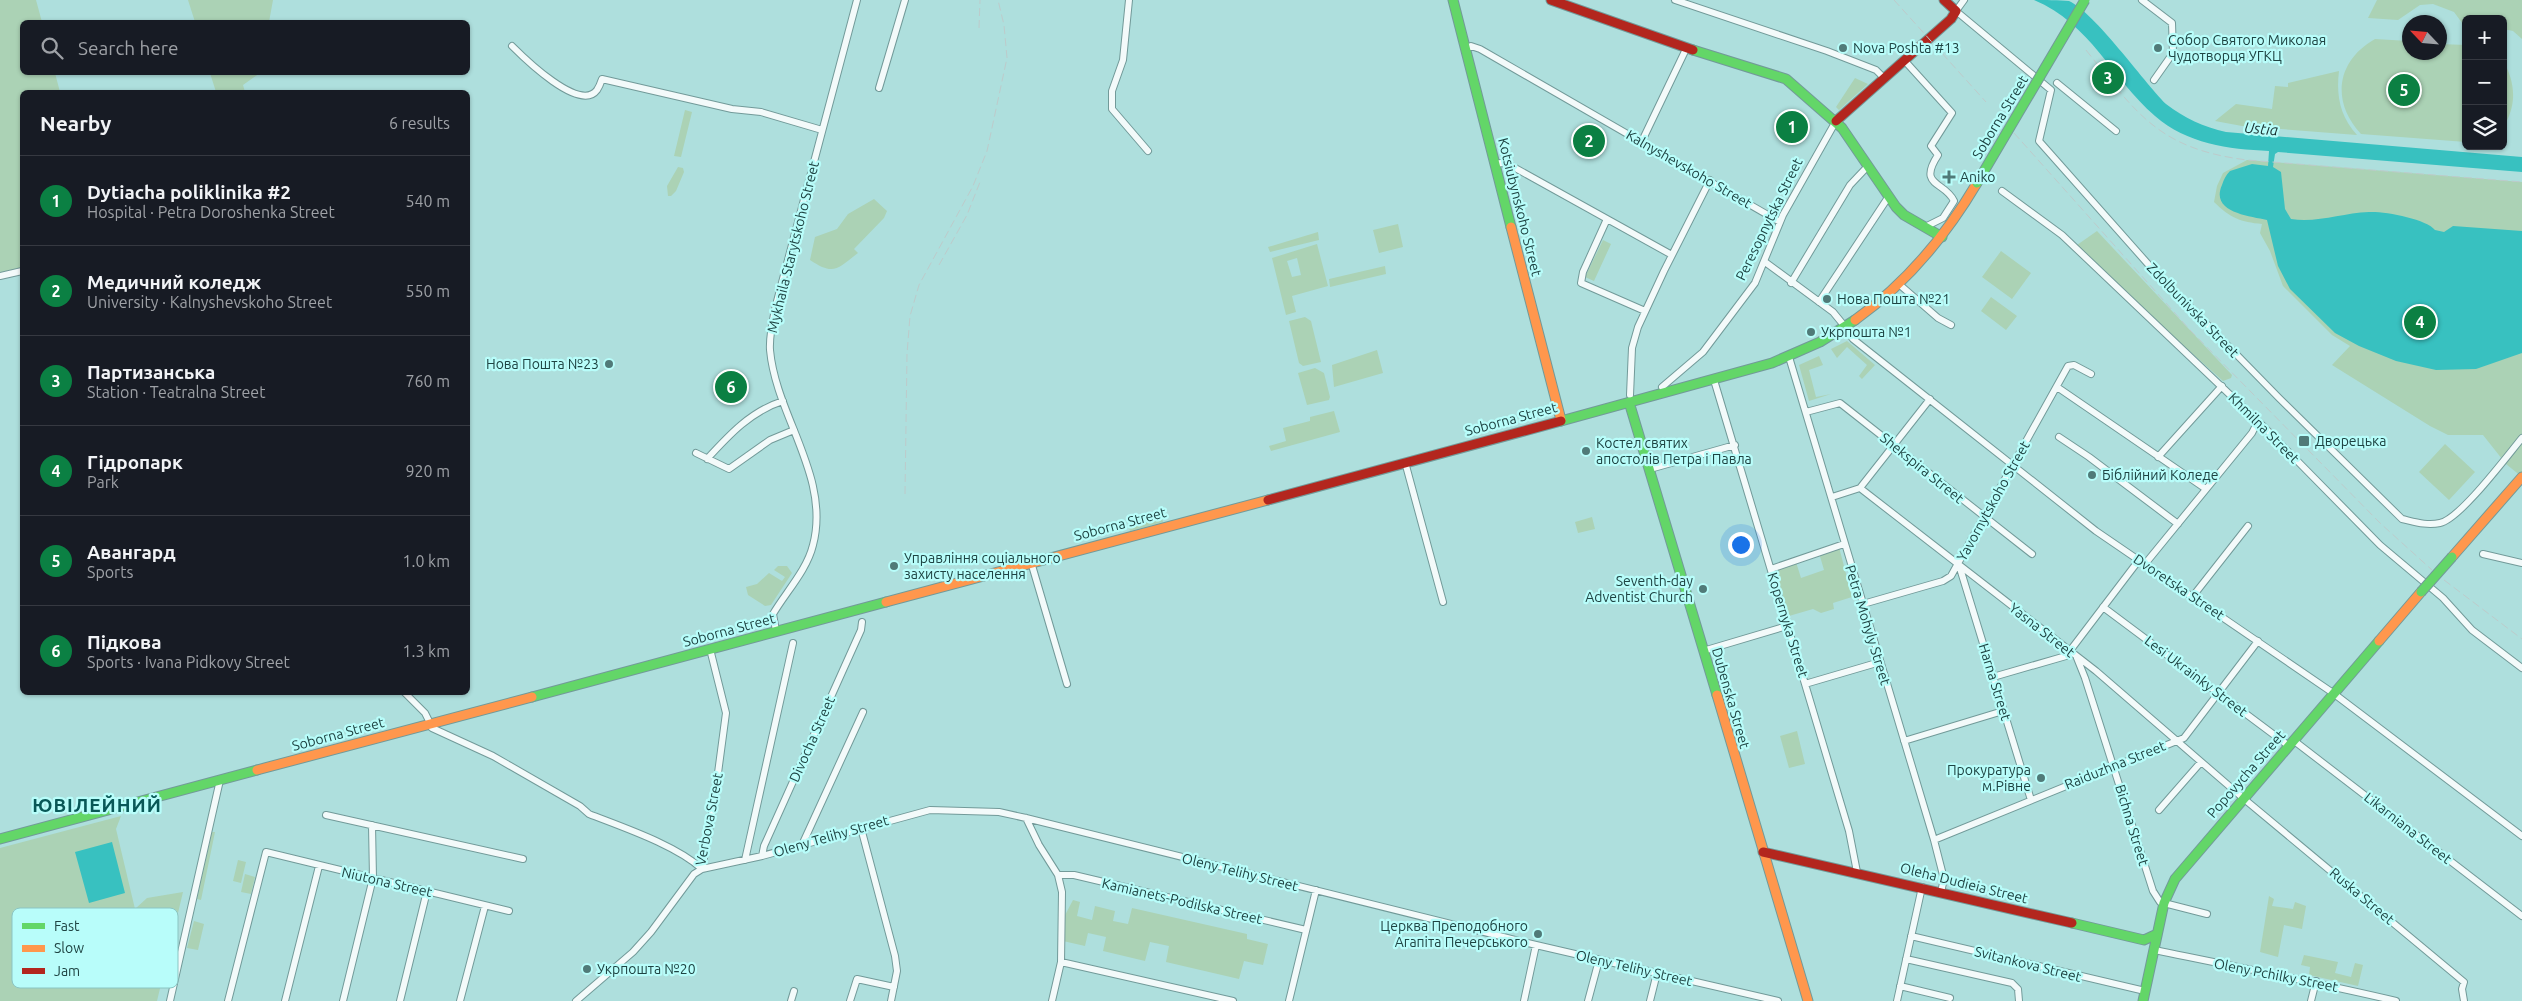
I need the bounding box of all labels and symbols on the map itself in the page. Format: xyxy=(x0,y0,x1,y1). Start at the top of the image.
north arrow xyxy=(2402,15,2447,60)
place label: Собор Святого Миколая Чудотворця УГКЦ xyxy=(2168,32,2326,64)
place label: Nova Poshta #13 xyxy=(1853,40,1960,56)
marker: Nova Poshta #13 xyxy=(1837,42,1849,54)
marker: Собор Святого Миколая Чудотворця УГКЦ xyxy=(2152,42,2164,54)
pin: 3 xyxy=(2092,59,2124,97)
pin: 5 xyxy=(2388,71,2420,109)
street label: Soborna Street xyxy=(1969,72,2031,162)
pin: 1 xyxy=(1776,108,1808,146)
water label: Ustia xyxy=(2243,119,2279,138)
pin: 2 xyxy=(1573,122,1605,160)
street label: Kalnyshevskoho Street xyxy=(1623,127,1755,212)
street label: Kotsiubynskoho Street xyxy=(1495,136,1545,278)
street label: Peresopnytska Street xyxy=(1732,155,1806,283)
street label: Mykhaila Starytskoho Street xyxy=(764,159,822,334)
place label: Aniko xyxy=(1960,169,1995,185)
marker: Aniko xyxy=(1942,170,1956,184)
street label: Zdolbunivska Street xyxy=(2144,260,2242,361)
place label: Нова Пошта №21 xyxy=(1837,291,1950,307)
marker: Нова Пошта №21 xyxy=(1821,293,1833,305)
pin: 4 xyxy=(2404,303,2436,341)
place label: Укрпошта №1 xyxy=(1821,324,1912,340)
marker: Укрпошта №1 xyxy=(1805,326,1817,338)
place label: Нова Пошта №23 xyxy=(486,356,599,372)
marker: Нова Пошта №23 xyxy=(603,358,615,370)
pin: 6 xyxy=(715,368,747,406)
street label: Khmilna Street xyxy=(2225,389,2303,467)
street label: Soborna Street xyxy=(1463,399,1559,439)
street label: Shekspira Street xyxy=(1877,430,1967,507)
place label: Дворецька xyxy=(2315,433,2386,449)
marker: Дворецька xyxy=(2297,434,2311,448)
place label: Костел святих апостолів Петра і Павла xyxy=(1596,435,1752,467)
street label: Yavornytskoho Street xyxy=(1953,438,2033,564)
marker: Костел святих апостолів Петра і Павла xyxy=(1580,445,1592,457)
place label: Біблійний Коледе xyxy=(2102,467,2218,483)
marker: Біблійний Коледе xyxy=(2086,469,2098,481)
street label: Soborna Street xyxy=(1072,504,1168,544)
your location xyxy=(1728,532,1754,558)
place label: Управління соціального захисту населення xyxy=(904,550,1061,582)
street label: Dvoretska Street xyxy=(2131,551,2228,624)
marker: Управління соціального захисту населення xyxy=(888,560,900,572)
street label: Petra Mohyly Street xyxy=(1842,563,1894,687)
street label: Kopernyka Street xyxy=(1764,571,1812,680)
place label: Seventh-day Adventist Church xyxy=(1585,573,1693,605)
marker: Seventh-day Adventist Church xyxy=(1697,583,1709,595)
street label: Yasna Street xyxy=(2006,600,2078,661)
street label: Soborna Street xyxy=(681,610,777,650)
street label: Lesi Ukrainky Street xyxy=(2142,632,2251,720)
street label: Harna Street xyxy=(1976,642,2014,723)
street label: Dubenska Street xyxy=(1709,646,1753,751)
street label: Divocha Street xyxy=(786,693,838,784)
street label: Soborna Street xyxy=(290,714,386,754)
street label: Popovycha Street xyxy=(2204,727,2289,821)
street label: Raiduzhna Street xyxy=(2062,737,2168,793)
place label: Прокуратура м.Рівне xyxy=(1947,762,2031,794)
street label: Verbova Street xyxy=(692,771,726,867)
marker: Прокуратура м.Рівне xyxy=(2035,772,2047,784)
street label: Bichna Street xyxy=(2112,782,2152,868)
street label: Likarniana Street xyxy=(2361,789,2455,867)
district label: ЮВІЛЕЙНИЙ xyxy=(32,794,162,816)
street label: Oleny Telihy Street xyxy=(772,812,891,860)
street label: Oleny Telihy Street xyxy=(1180,850,1300,894)
street label: Oleha Dudieia Street xyxy=(1899,859,2030,907)
street label: Niutona Street xyxy=(340,864,434,900)
street label: Ruska Street xyxy=(2326,864,2398,928)
street label: Kamianets-Podilska Street xyxy=(1100,875,1264,927)
legend xyxy=(12,908,178,988)
text: Fast xyxy=(54,918,80,934)
place label: Церква Преподобного Агапіта Печерського xyxy=(1380,918,1528,950)
marker: Церква Преподобного Агапіта Печерського xyxy=(1532,928,1544,940)
text: Slow xyxy=(54,940,84,956)
street label: Svitankova Street xyxy=(1973,943,2083,985)
street label: Oleny Telihy Street xyxy=(1574,947,1694,989)
street label: Oleny Pchilky Street xyxy=(2213,955,2340,995)
place label: Укрпошта №20 xyxy=(597,961,696,977)
text: Jam xyxy=(54,963,80,979)
marker: Укрпошта №20 xyxy=(581,963,593,975)

